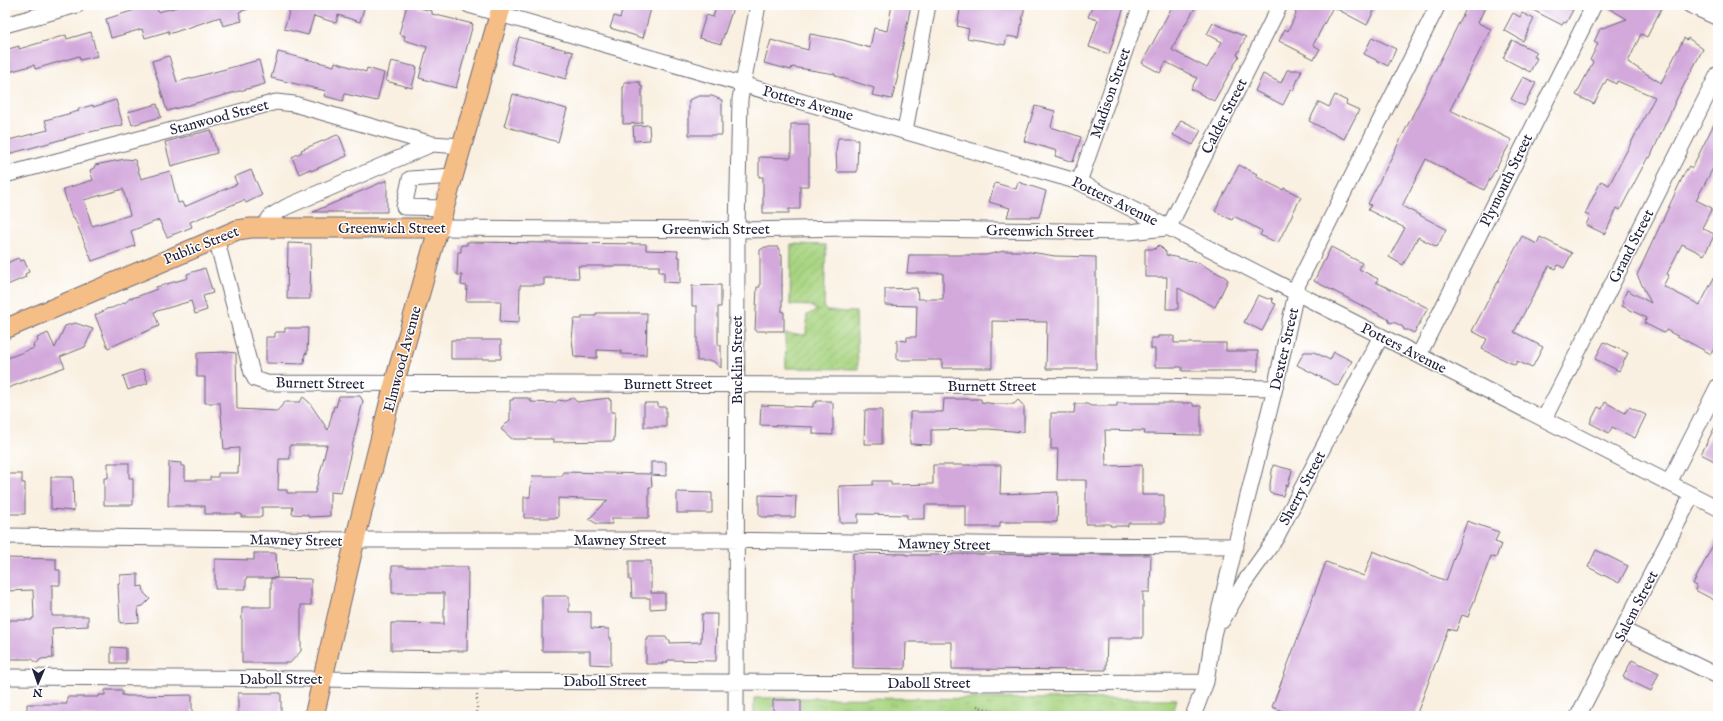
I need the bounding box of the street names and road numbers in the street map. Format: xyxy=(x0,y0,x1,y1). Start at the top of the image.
street label: Madison Street xyxy=(1086,45,1135,141)
street label: Calder Street xyxy=(1197,75,1252,157)
street label: Potters Avenue xyxy=(760,81,856,126)
street label: Stanwood Street xyxy=(168,95,271,140)
street label: Plymouth Street xyxy=(1476,131,1537,230)
street label: Potters Avenue xyxy=(1069,172,1161,231)
street label: Grand Street xyxy=(1605,206,1658,286)
street label: Greenwich Street xyxy=(338,219,446,238)
street label: Greenwich Street xyxy=(662,220,770,239)
street label: Greenwich Street xyxy=(986,221,1094,242)
street label: Public Street xyxy=(161,222,242,269)
street label: Elmwood Avenue xyxy=(379,304,426,414)
street label: Dexter Street xyxy=(1266,306,1303,392)
street label: Bucklin Street xyxy=(728,316,747,404)
street label: Potters Avenue xyxy=(1358,319,1450,378)
street label: Burnett Street xyxy=(275,373,365,394)
street label: Burnett Street xyxy=(624,375,712,394)
street label: Burnett Street xyxy=(948,377,1036,396)
street label: Sherry Street xyxy=(1275,448,1330,529)
street label: Mawney Street xyxy=(249,530,343,551)
street label: Mawney Street xyxy=(573,531,667,550)
street label: Mawney Street xyxy=(897,534,991,555)
street label: Salem Street xyxy=(1610,568,1662,645)
street label: Daboll Street xyxy=(239,670,323,689)
street label: Daboll Street xyxy=(563,672,647,691)
street label: Daboll Street xyxy=(887,674,971,693)

